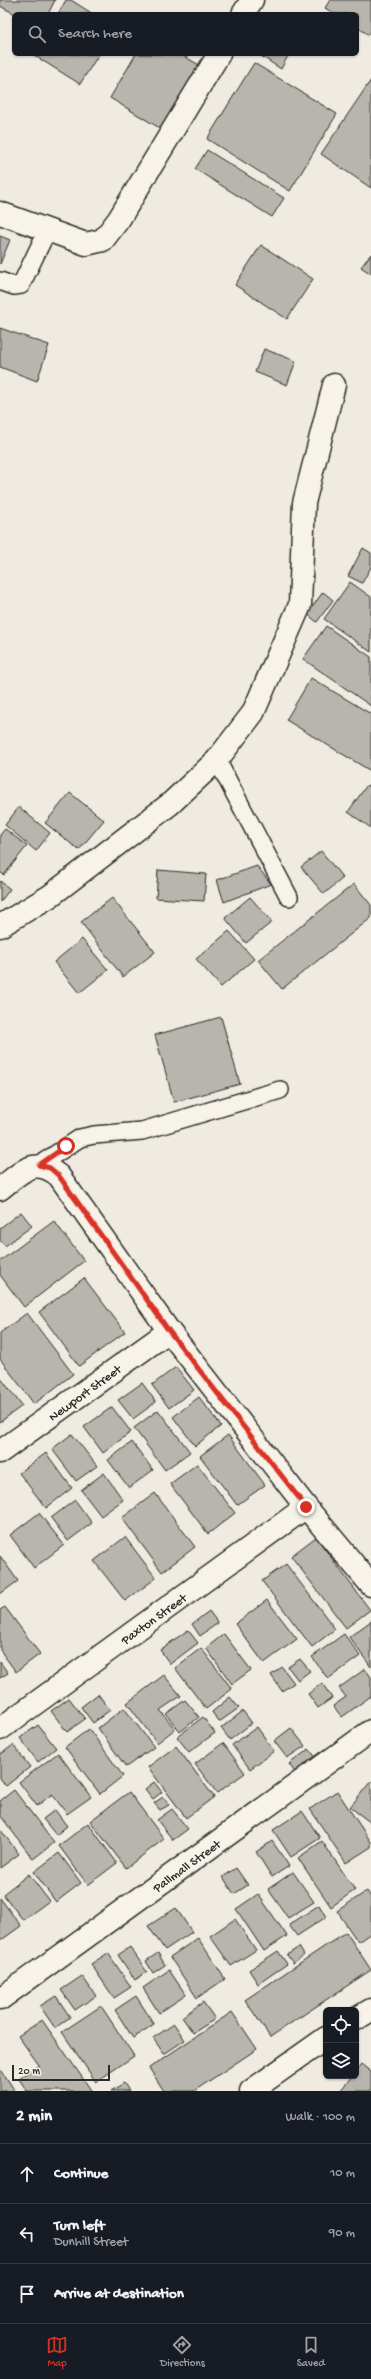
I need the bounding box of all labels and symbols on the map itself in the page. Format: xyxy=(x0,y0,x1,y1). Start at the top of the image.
route start xyxy=(57,1137,75,1155)
street label: Newport Street xyxy=(46,1362,126,1425)
route end xyxy=(297,1498,315,1516)
street label: Paxton Street xyxy=(118,1590,191,1649)
street label: Pallmall Street xyxy=(150,1836,226,1897)
scale bar xyxy=(12,2063,110,2082)

